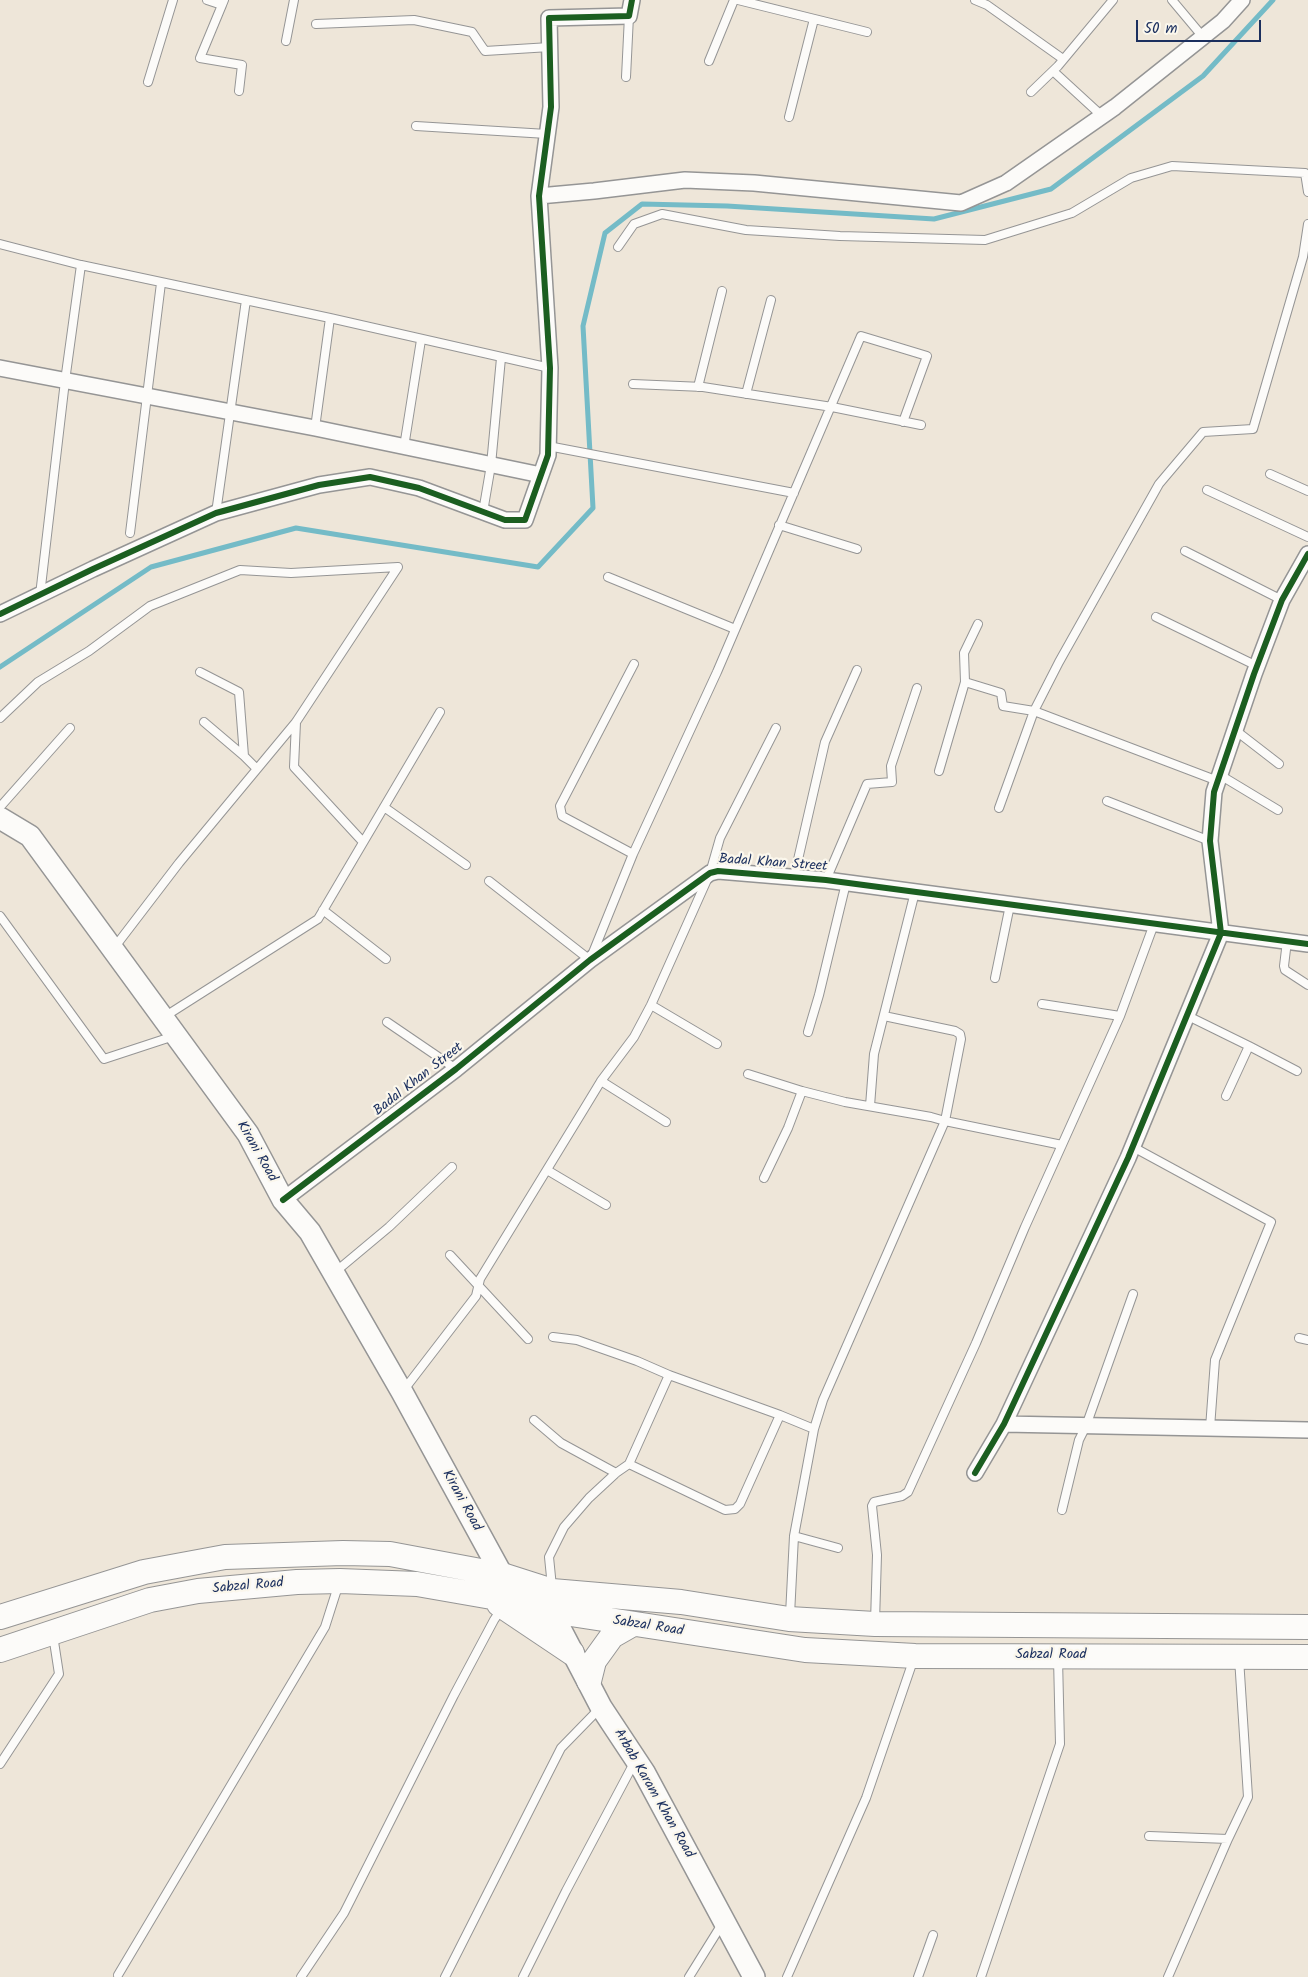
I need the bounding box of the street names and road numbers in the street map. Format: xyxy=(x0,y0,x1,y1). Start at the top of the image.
street label: Badal Khan Street xyxy=(718,852,828,876)
street label: Badal Khan Street xyxy=(371,1040,467,1120)
street label: Kirani Road xyxy=(232,1119,280,1185)
street label: Kirani Road xyxy=(437,1468,485,1534)
street label: Sabzal Road xyxy=(212,1576,284,1598)
street label: Sabzal Road xyxy=(612,1613,684,1641)
street label: Sabzal Road xyxy=(1015,1648,1087,1664)
street label: Arbab Karam Khan Road xyxy=(609,1726,697,1862)

